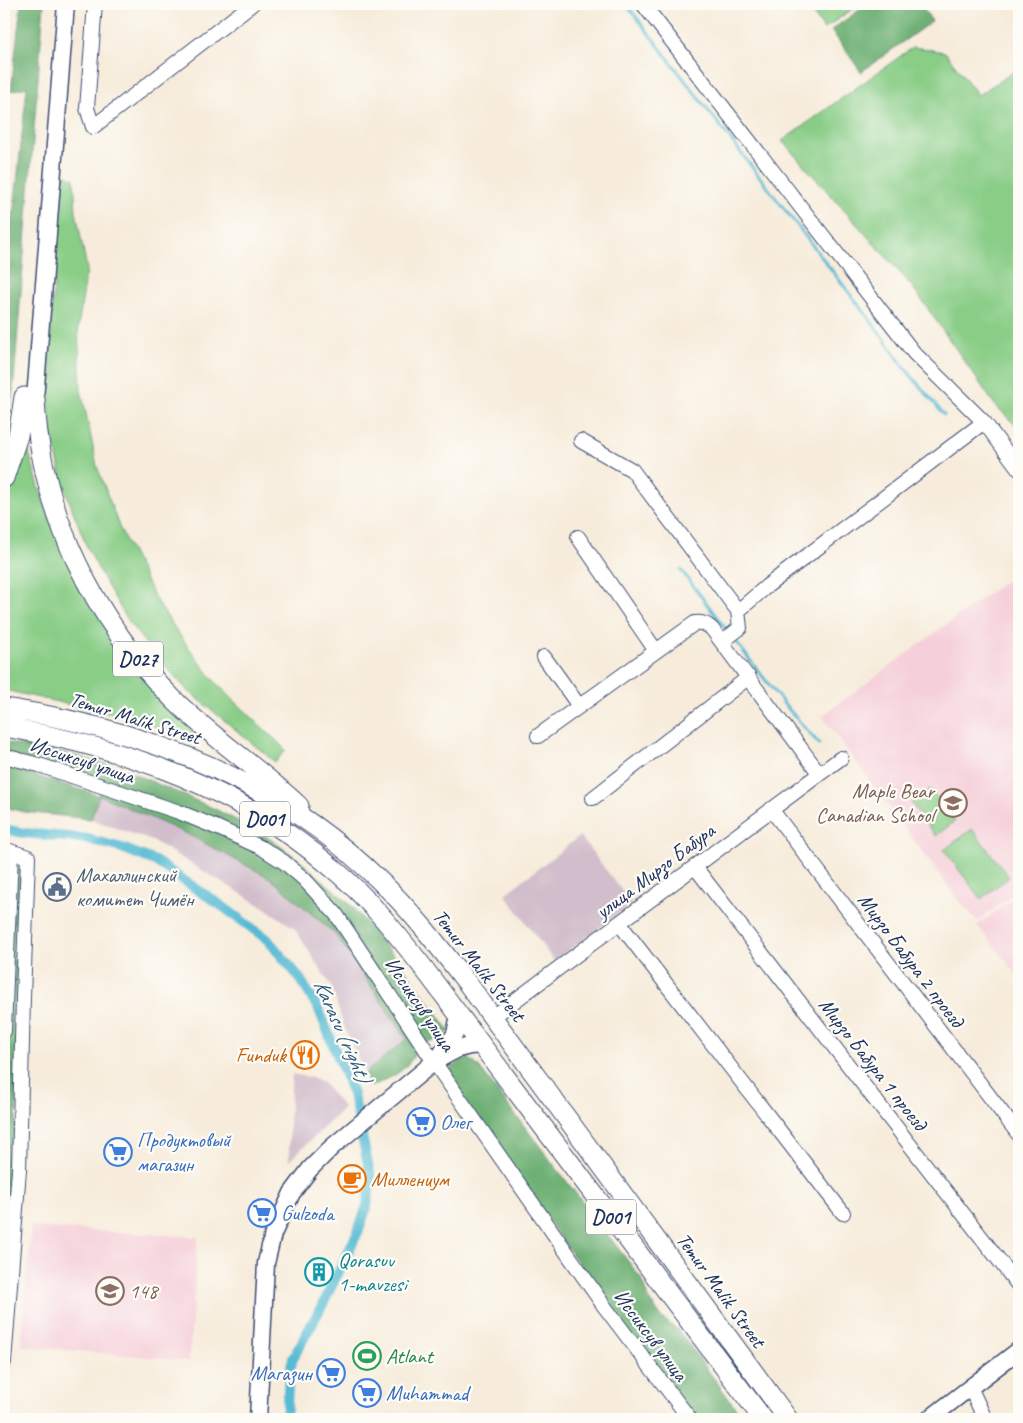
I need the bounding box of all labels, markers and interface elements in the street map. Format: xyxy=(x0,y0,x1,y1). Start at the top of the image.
road number: D027 xyxy=(113,642,163,676)
street label: Temur Malik Street xyxy=(66,686,206,751)
street label: Иссиксув улица xyxy=(27,731,139,790)
place label: Maple Bear Canadian School xyxy=(816,778,937,828)
school or university icon: Maple Bear Canadian School xyxy=(938,788,968,818)
road number: D001 xyxy=(240,802,290,836)
street label: улица Мирзо Бабура xyxy=(589,817,722,926)
place label: Махаллинский комитет Чимён xyxy=(76,862,195,912)
public building icon: Махаллинский комитет Чимён xyxy=(42,872,72,902)
street label: Мирзо Бабура 2 проезд xyxy=(852,888,971,1034)
street label: Temur Malik Street xyxy=(427,904,532,1028)
street label: Иссиксув улица xyxy=(379,952,462,1057)
water label: Karasu (right) xyxy=(307,975,379,1090)
street label: Мирзо Бабура 1 проезд xyxy=(813,992,934,1138)
restaurant icon: Funduk xyxy=(290,1040,320,1070)
place label: Funduk xyxy=(236,1042,287,1068)
supermarket icon: Олег xyxy=(406,1107,436,1137)
place label: Олег xyxy=(440,1109,474,1135)
place label: Продуктовый магазин xyxy=(137,1127,232,1177)
supermarket icon: Продуктовый магазин xyxy=(103,1137,133,1167)
cafe icon: Миллениум xyxy=(337,1164,367,1194)
place label: Миллениум xyxy=(371,1166,450,1192)
supermarket icon: Gulzoda xyxy=(247,1198,277,1228)
place label: Gulzoda xyxy=(281,1200,336,1226)
road number: D001 xyxy=(586,1200,636,1234)
street label: Temur Malik Street xyxy=(671,1228,773,1354)
place label: Qorasuv 1-mavzesi xyxy=(338,1247,410,1297)
building icon: Qorasuv 1-mavzesi xyxy=(304,1257,334,1287)
school or university icon: 148 xyxy=(95,1276,125,1306)
place label: 148 xyxy=(129,1278,160,1304)
street label: Иссиксув улица xyxy=(608,1284,695,1387)
sports icon: Atlant xyxy=(352,1341,382,1371)
place label: Atlant xyxy=(386,1343,435,1369)
supermarket icon: Магазин xyxy=(316,1358,346,1388)
place label: Магазин xyxy=(251,1360,313,1386)
supermarket icon: Muhammad xyxy=(352,1378,382,1408)
place label: Muhammad xyxy=(386,1380,472,1406)

